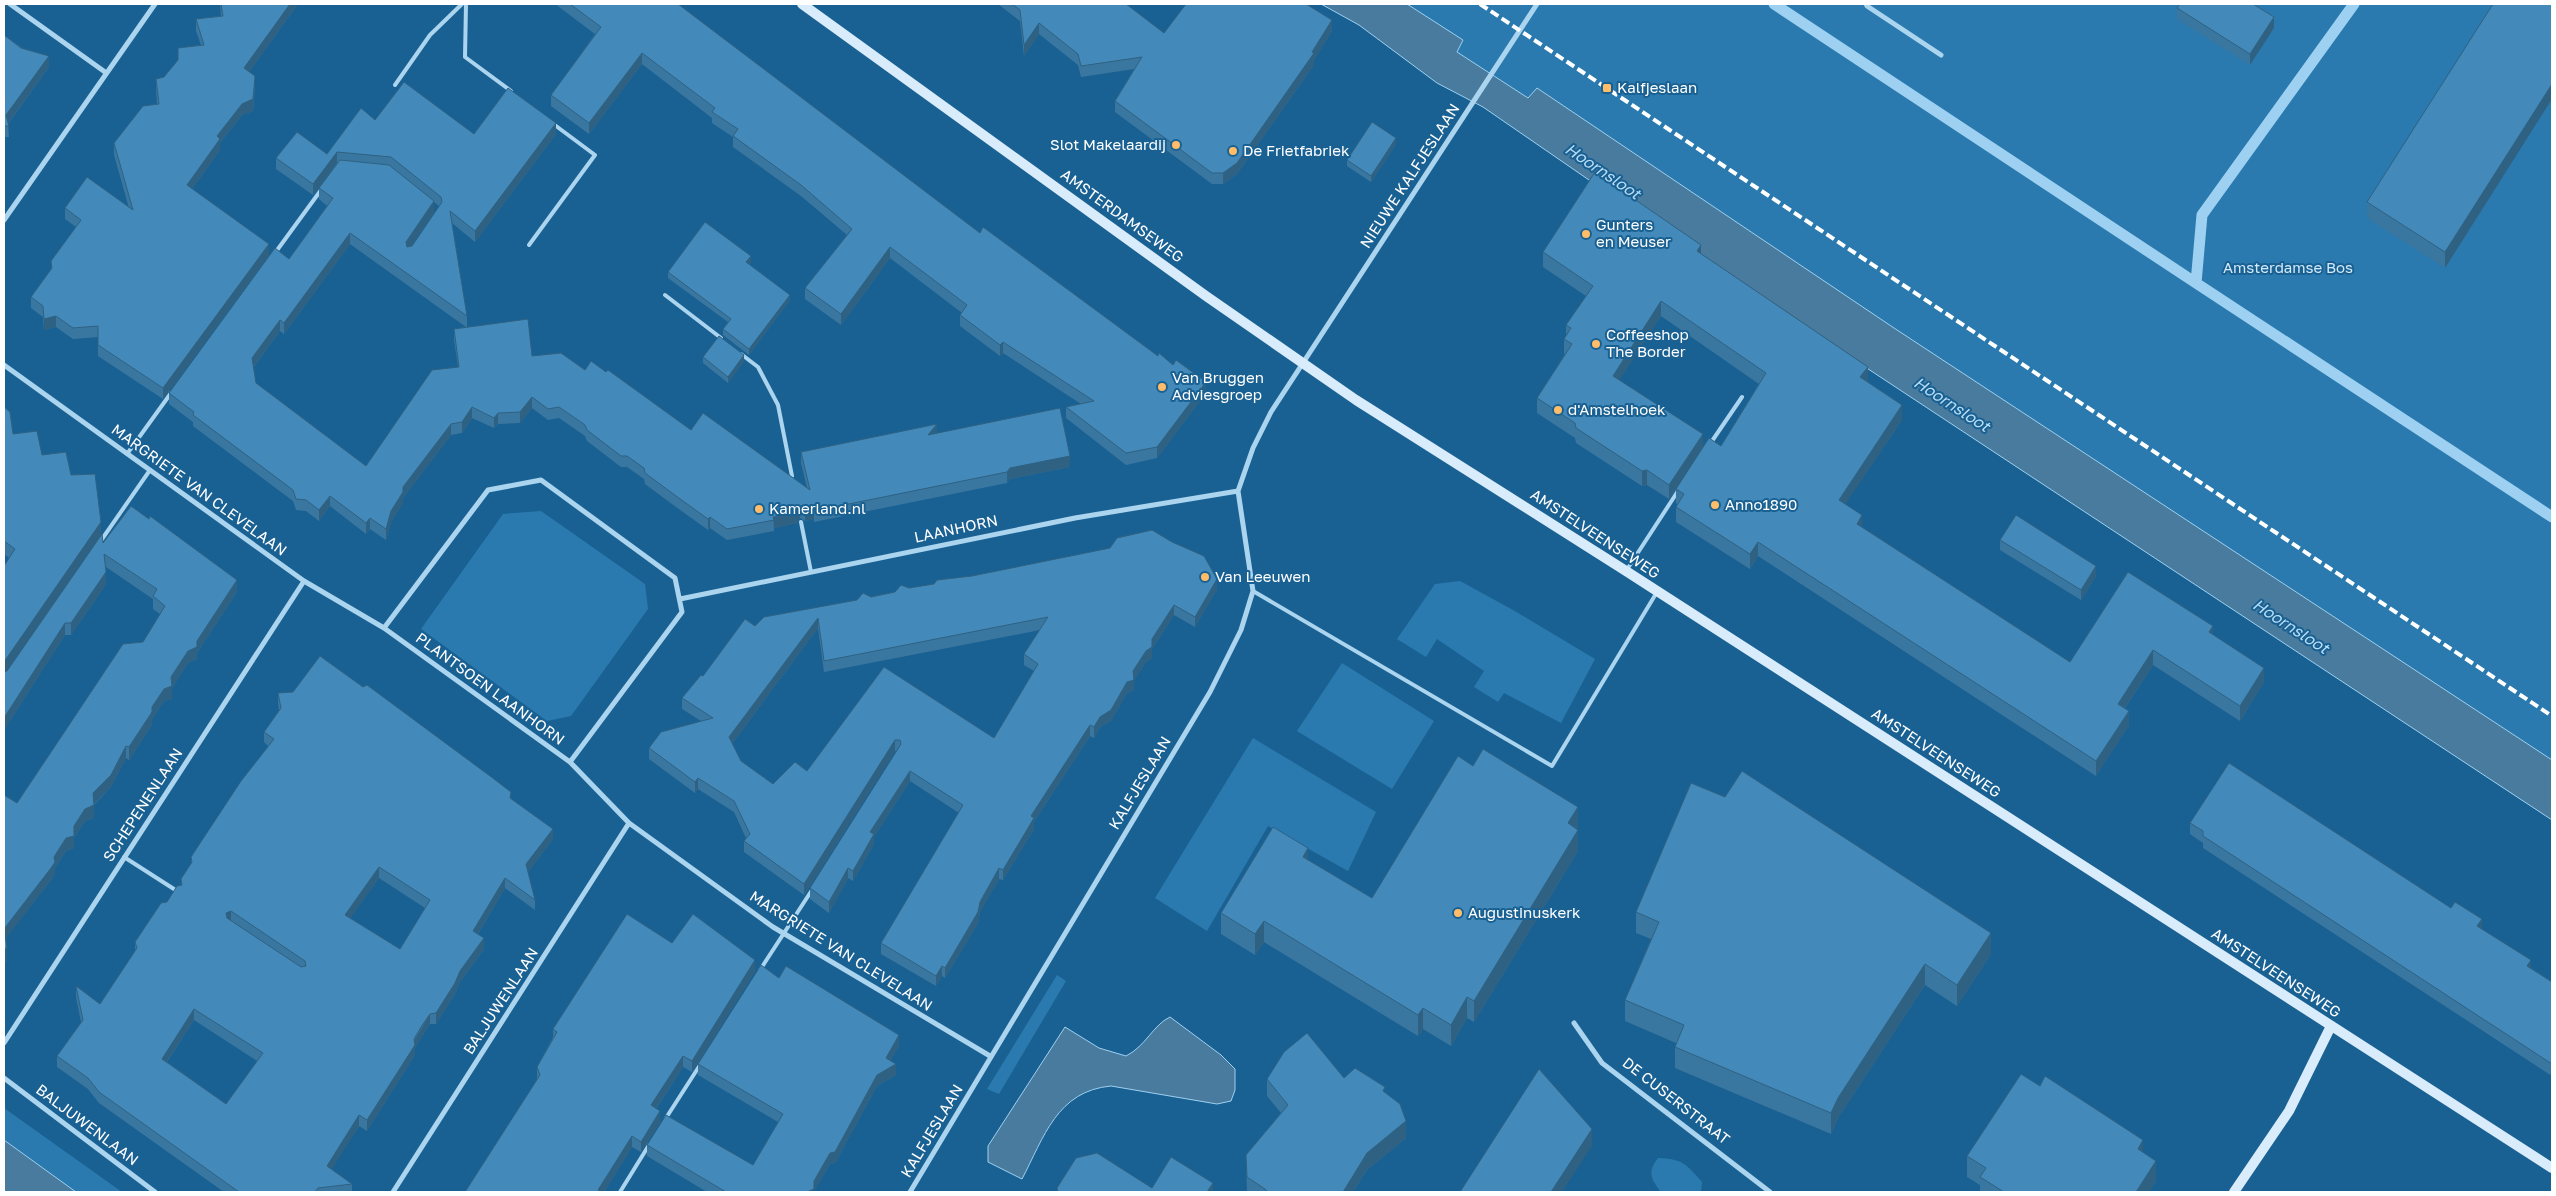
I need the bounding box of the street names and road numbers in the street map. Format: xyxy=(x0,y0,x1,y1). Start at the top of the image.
street label: NIEUWE KALFJESLAAN xyxy=(1356,100,1463,251)
street label: AMSTERDAMSEWEG xyxy=(1058,165,1187,266)
street label: MARGRIETE VAN CLEVELAAN xyxy=(109,420,291,559)
street label: AMSTELVEENSEWEG xyxy=(1528,485,1664,582)
street label: LAANHORN xyxy=(912,510,999,546)
street label: PLANTSOEN LAANHORN xyxy=(413,628,568,748)
street label: AMSTELVEENSEWEG xyxy=(1869,704,2005,801)
street label: KALFJESLAAN xyxy=(1104,733,1174,832)
street label: SCHEPENENLAAN xyxy=(99,744,186,865)
street label: MARGRIETE VAN CLEVELAAN xyxy=(747,886,936,1014)
street label: AMSTELVEENSEWEG xyxy=(2209,924,2345,1021)
street label: BALJUWENLAAN xyxy=(459,944,541,1057)
street label: DE CUSERSTRAAT xyxy=(1619,1053,1734,1148)
street label: BALJUWENLAAN xyxy=(33,1080,142,1169)
street label: KALFJESLAAN xyxy=(896,1081,966,1180)

